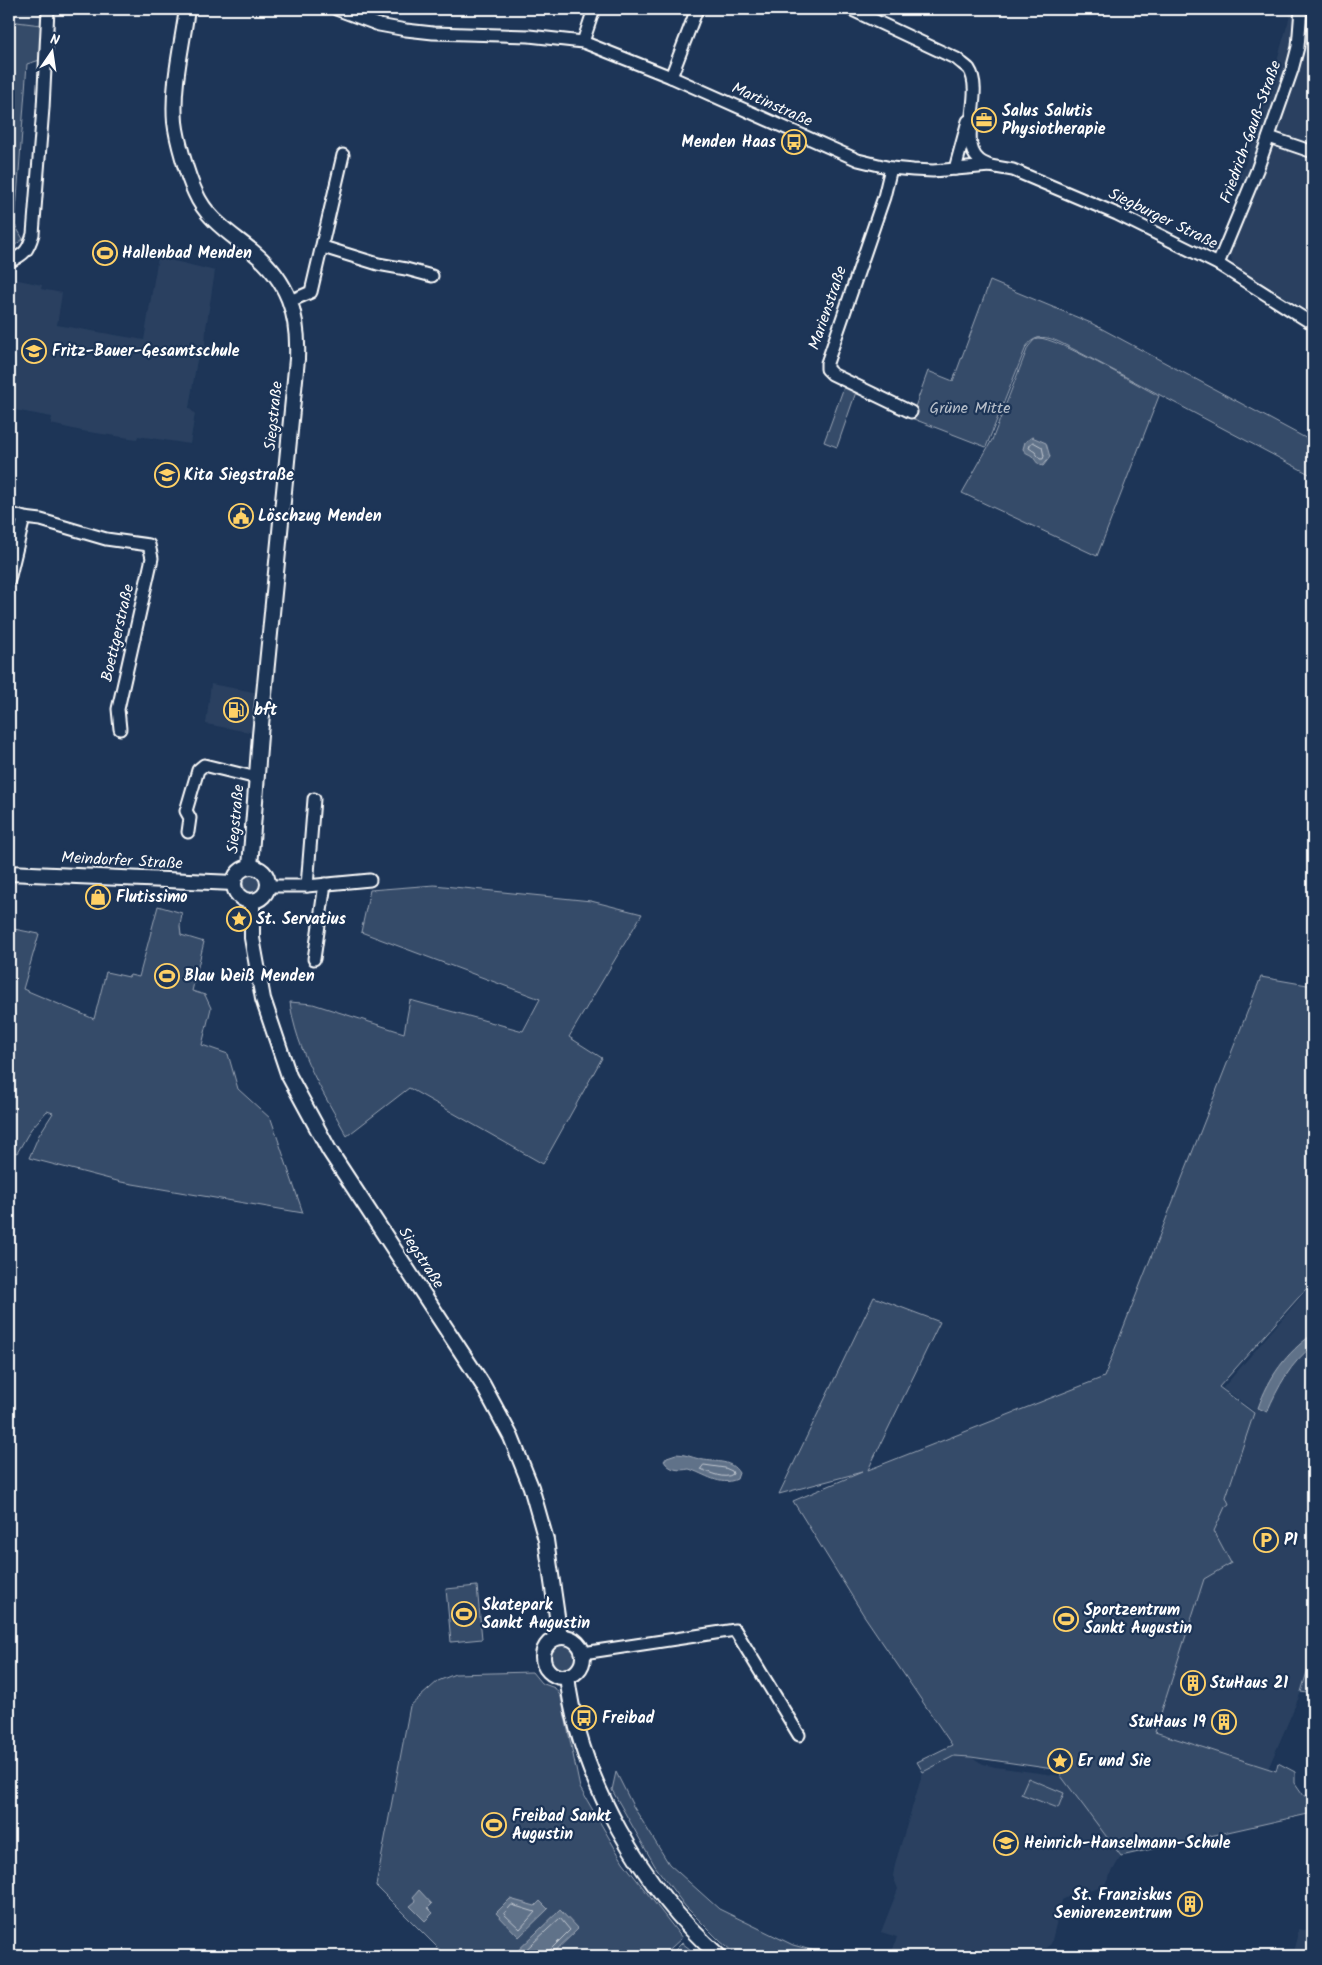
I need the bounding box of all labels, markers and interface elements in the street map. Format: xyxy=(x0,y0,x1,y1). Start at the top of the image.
north arrow xyxy=(28,28,78,78)
text: N xyxy=(48,29,62,52)
street label: Friedrich-Gauß-Straße xyxy=(1214,57,1288,207)
street label: Martinstraße xyxy=(727,76,817,134)
place label: Salus Salutis Physiotherapie xyxy=(1002,99,1106,142)
office icon: Salus Salutis Physiotherapie xyxy=(971,107,997,133)
bus stop icon: Menden Haas xyxy=(781,129,807,155)
place label: Menden Haas xyxy=(682,130,777,155)
street label: Siegburger Straße xyxy=(1104,182,1222,256)
sports icon: Hallenbad Menden xyxy=(92,240,118,266)
place label: Hallenbad Menden xyxy=(122,241,252,266)
street label: Marienstraße xyxy=(802,263,854,353)
school or university icon: Fritz-Bauer-Gesamtschule xyxy=(21,338,47,364)
place label: Fritz-Bauer-Gesamtschule xyxy=(52,339,240,364)
street label: Siegstraße xyxy=(258,380,290,452)
park label: Grüne Mitte xyxy=(930,396,1010,421)
school or university icon: Kita Siegstraße xyxy=(154,462,180,488)
place label: Kita Siegstraße xyxy=(184,463,294,488)
public building icon: Löschzug Menden xyxy=(228,503,254,529)
place label: Löschzug Menden xyxy=(258,504,382,529)
street label: Boettgerstraße xyxy=(95,582,141,684)
fuel station icon: bft xyxy=(223,697,249,723)
place label: bft xyxy=(254,698,278,723)
street label: Siegstraße xyxy=(221,783,251,855)
street label: Meindorfer Straße xyxy=(61,845,183,877)
shop icon: Flutissimo xyxy=(85,884,111,910)
place label: Flutissimo xyxy=(116,885,188,910)
place icon: St. Servatius xyxy=(226,906,252,932)
place label: St. Servatius xyxy=(256,907,346,932)
sports icon: Blau Weiß Menden xyxy=(154,963,180,989)
place label: Blau Weiß Menden xyxy=(184,964,315,989)
street label: Siegstraße xyxy=(392,1222,450,1294)
parking icon: P1 xyxy=(1253,1527,1279,1553)
place label: P1 xyxy=(1284,1528,1298,1553)
place label: Skatepark Sankt Augustin xyxy=(482,1593,590,1636)
place label: Sportzentrum Sankt Augustin xyxy=(1084,1598,1192,1641)
sports icon: Skatepark Sankt Augustin xyxy=(451,1601,477,1627)
sports icon: Sportzentrum Sankt Augustin xyxy=(1053,1606,1079,1632)
building icon: StuHaus 21 xyxy=(1180,1670,1206,1696)
place label: StuHaus 21 xyxy=(1210,1671,1288,1696)
bus stop icon: Freibad xyxy=(571,1705,597,1731)
place label: Freibad xyxy=(602,1706,655,1731)
building icon: StuHaus 19 xyxy=(1211,1709,1237,1735)
place label: StuHaus 19 xyxy=(1129,1710,1206,1735)
place icon: Er und Sie xyxy=(1047,1748,1073,1774)
place label: Er und Sie xyxy=(1078,1749,1151,1774)
place label: Freibad Sankt Augustin xyxy=(512,1804,612,1847)
sports icon: Freibad Sankt Augustin xyxy=(481,1812,507,1838)
school or university icon: Heinrich-Hanselmann-Schule xyxy=(993,1830,1019,1856)
place label: Heinrich-Hanselmann-Schule xyxy=(1024,1831,1231,1856)
place label: St. Franziskus Seniorenzentrum xyxy=(1054,1883,1173,1926)
building icon: St. Franziskus Seniorenzentrum xyxy=(1177,1891,1203,1917)

